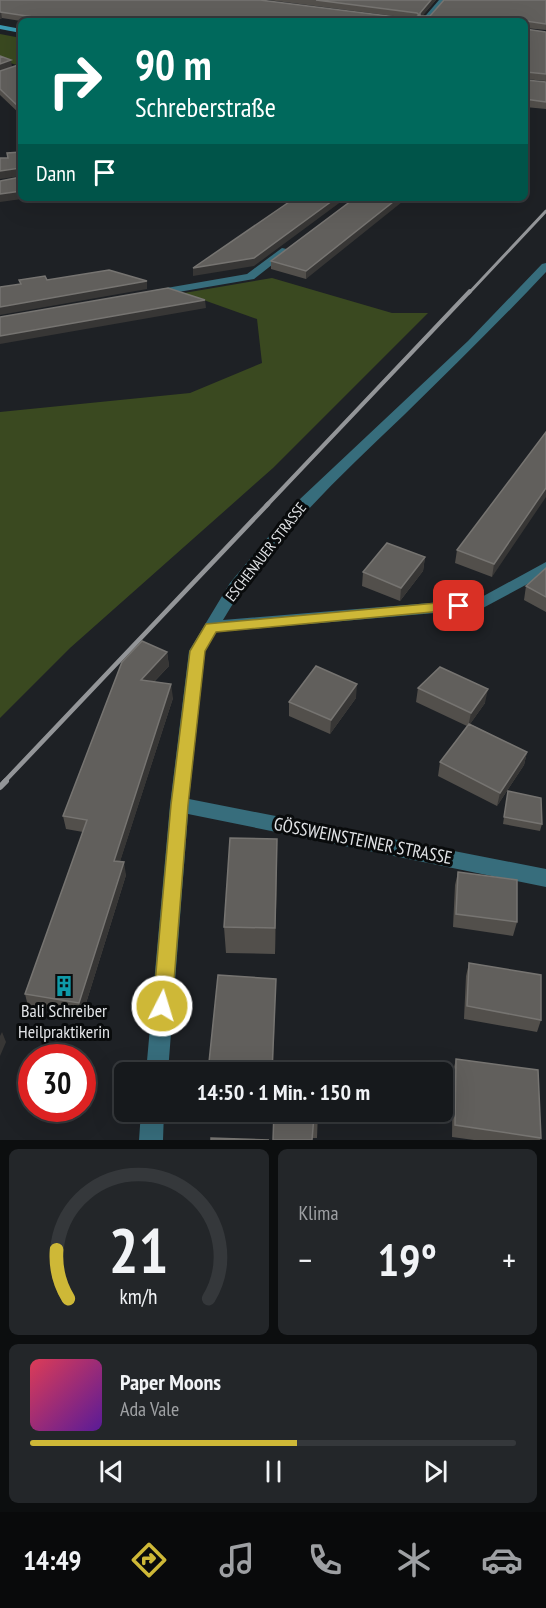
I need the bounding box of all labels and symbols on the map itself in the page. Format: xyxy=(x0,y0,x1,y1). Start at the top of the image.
street label: ESCHENAUER STRASSE xyxy=(221,498,310,605)
pin xyxy=(433,580,484,631)
street label: GÖSSWEINSTEINER STRASSE xyxy=(272,812,454,869)
building icon: Bali Schreiber Heilpraktikerin xyxy=(52,974,76,998)
position arrow xyxy=(130,974,194,1038)
place label: Bali Schreiber Heilpraktikerin xyxy=(18,999,110,1043)
speed limit sign: 30 xyxy=(18,1044,96,1122)

